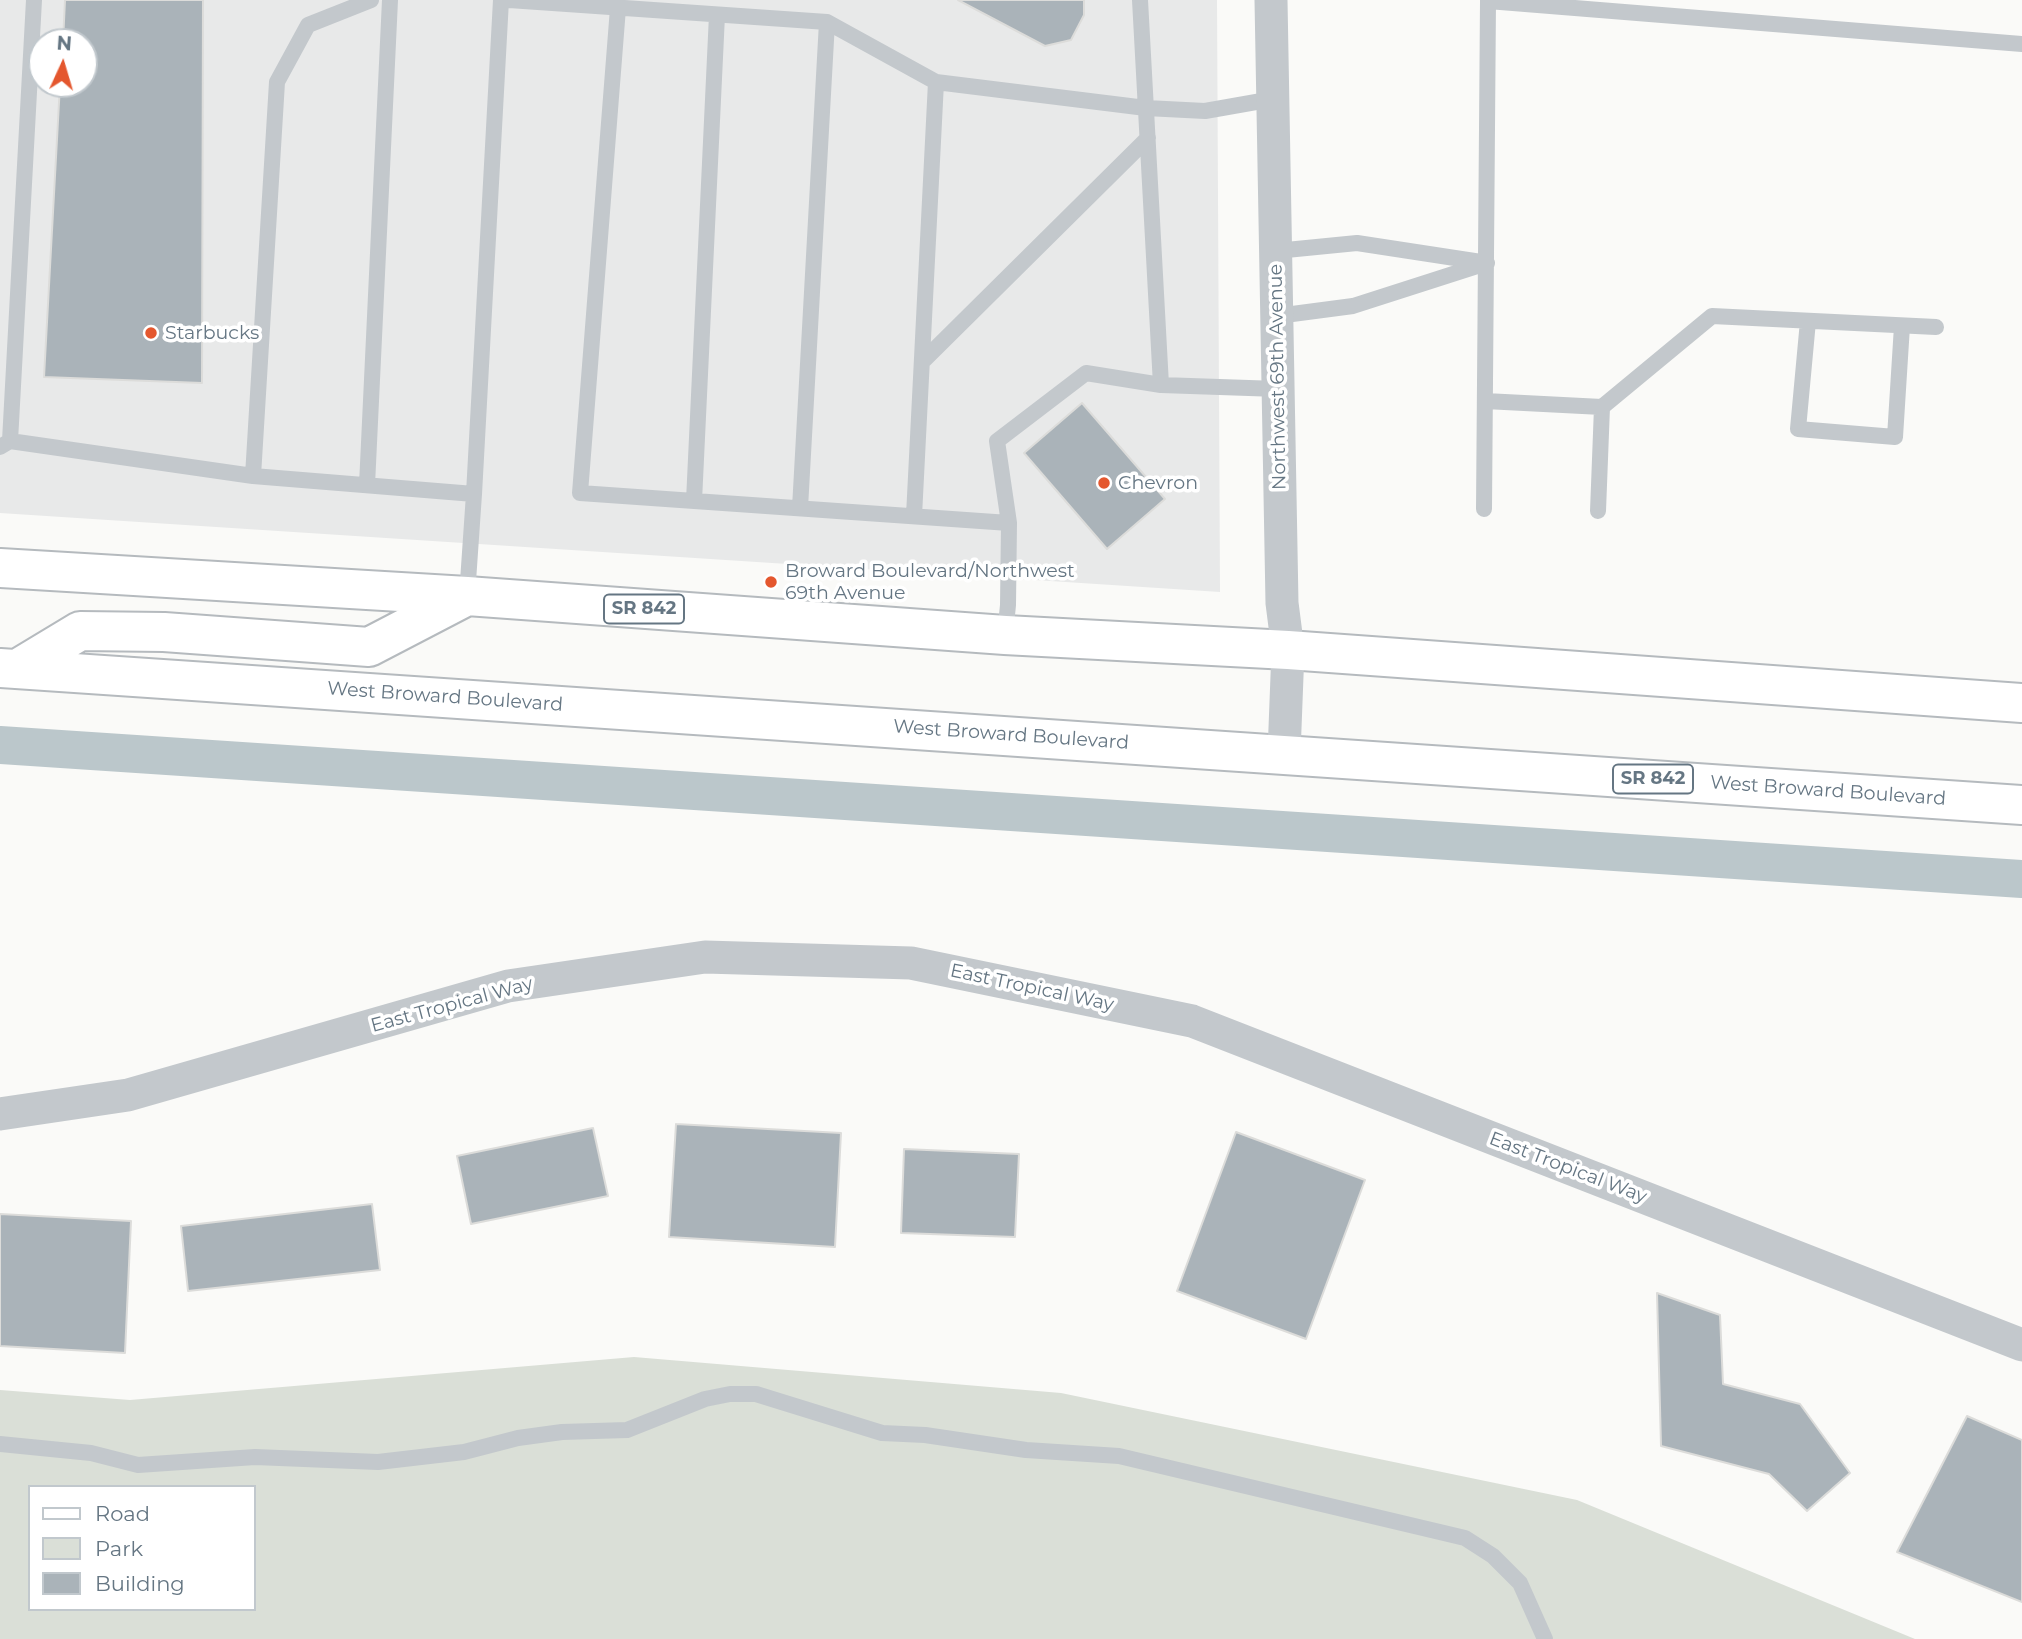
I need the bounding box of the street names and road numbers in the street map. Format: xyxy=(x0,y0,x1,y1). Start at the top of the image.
street label: Northwest 69th Avenue xyxy=(1265,264,1291,490)
road number: SR 842 xyxy=(604,594,684,624)
street label: West Broward Boulevard xyxy=(326,677,564,717)
street label: West Broward Boulevard xyxy=(892,715,1130,755)
road number: SR 842 xyxy=(1613,764,1693,794)
street label: West Broward Boulevard xyxy=(1709,771,1947,811)
street label: East Tropical Way xyxy=(948,960,1116,1016)
street label: East Tropical Way xyxy=(368,972,536,1038)
street label: East Tropical Way xyxy=(1486,1127,1650,1209)

